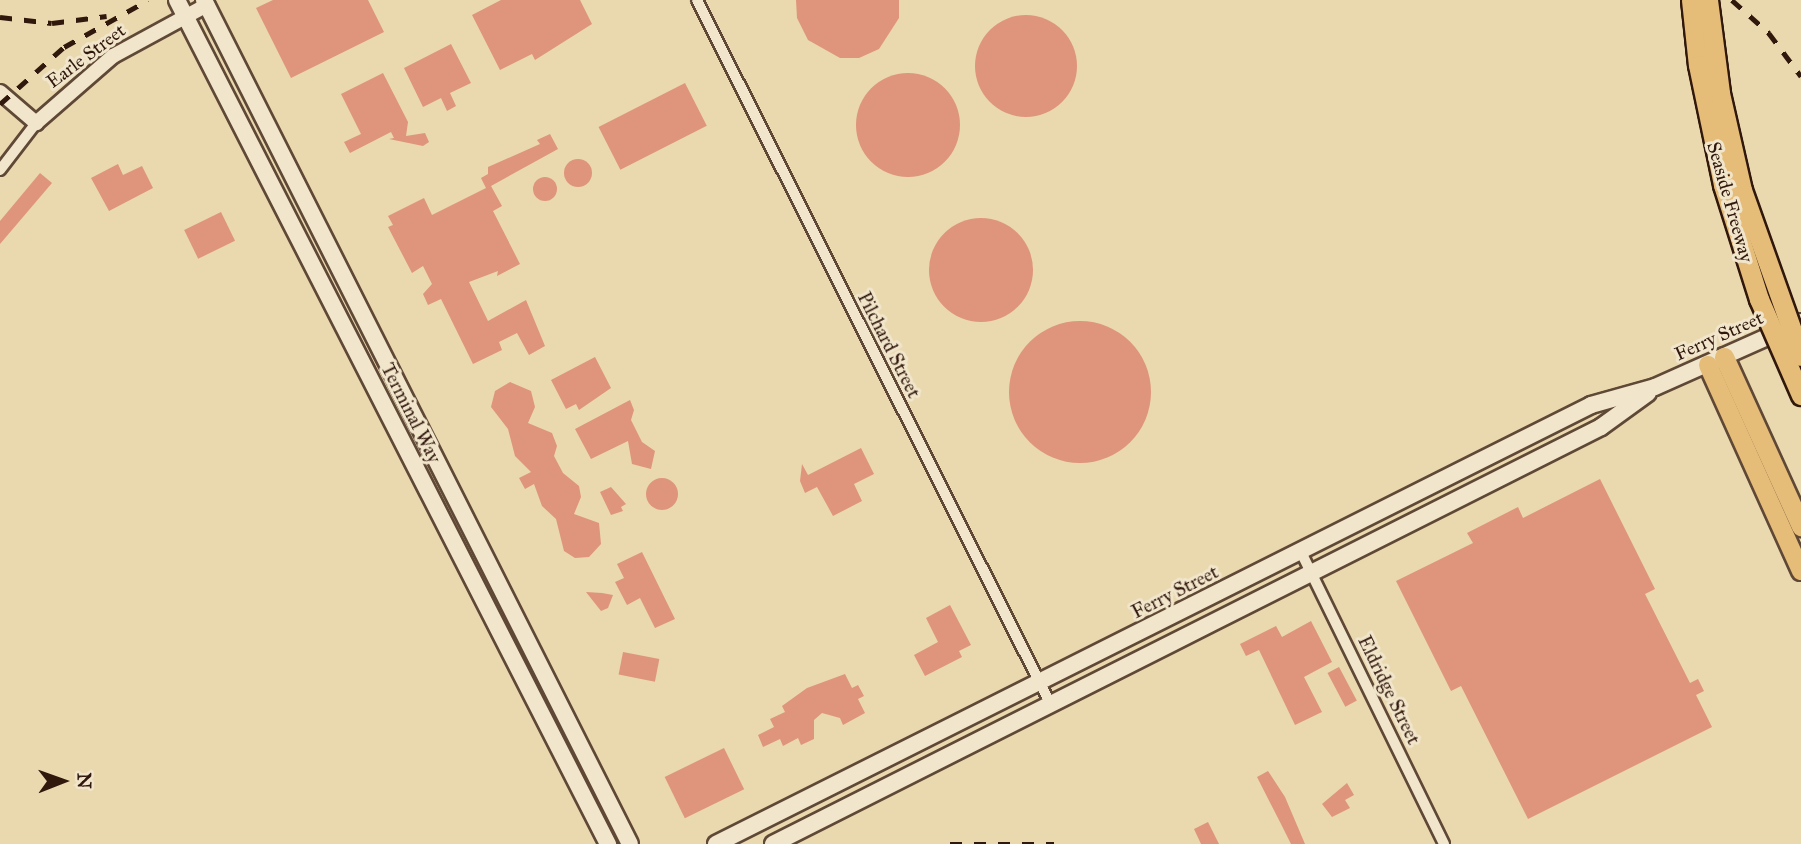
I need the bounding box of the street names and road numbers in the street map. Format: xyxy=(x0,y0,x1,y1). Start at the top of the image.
street label: Earle Street xyxy=(42,19,130,93)
street label: Seaside Freeway xyxy=(1702,139,1758,265)
street label: Pilchard Street xyxy=(853,288,925,402)
street label: Ferry Street xyxy=(1671,306,1767,366)
street label: Terminal Way xyxy=(376,359,446,467)
street label: Ferry Street xyxy=(1128,560,1222,624)
street label: Eldridge Street xyxy=(1353,632,1425,748)

